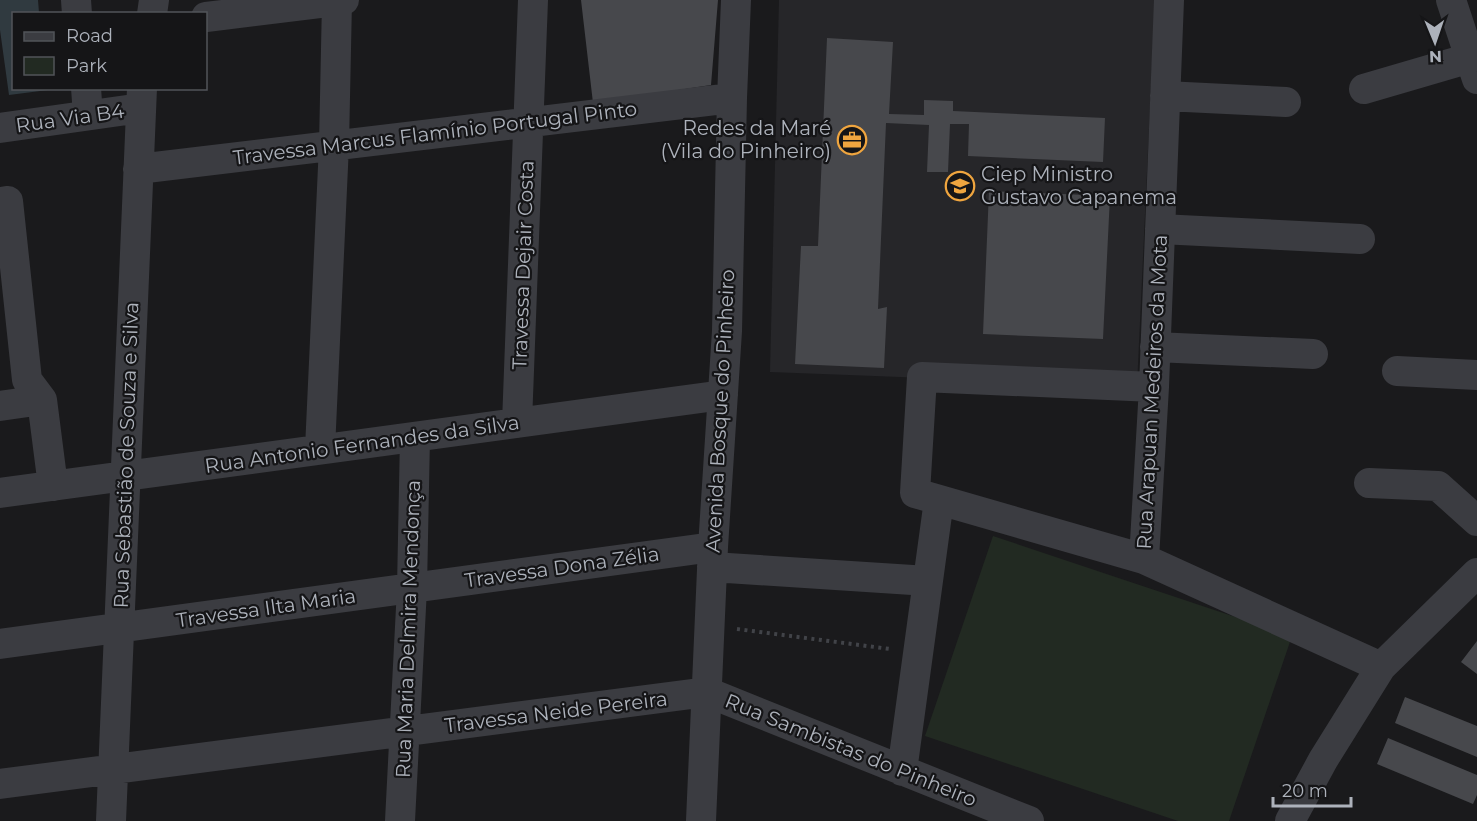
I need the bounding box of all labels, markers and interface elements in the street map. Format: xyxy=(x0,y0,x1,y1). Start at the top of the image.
legend xyxy=(12,12,207,90)
north arrow xyxy=(1405,12,1465,72)
text: Road xyxy=(66,25,113,47)
text: N xyxy=(1429,47,1442,66)
text: Park xyxy=(66,55,107,77)
street label: Travessa Marcus Flamínio Portugal Pinto xyxy=(232,96,638,170)
street label: Rua Via B4 xyxy=(14,99,126,137)
place label: Redes da Maré (Vila do Pinheiro) xyxy=(661,116,831,163)
office icon: Redes da Maré (Vila do Pinheiro) xyxy=(836,124,868,156)
street label: Travessa Dejair Costa xyxy=(507,160,539,370)
place label: Ciep Ministro Gustavo Capanema xyxy=(981,162,1177,209)
school or university icon: Ciep Ministro Gustavo Capanema xyxy=(944,170,976,202)
street label: Rua Arapuan Medeiros da Mota xyxy=(1132,234,1172,550)
street label: Avenida Bosque do Pinheiro xyxy=(701,269,739,553)
street label: Rua Sebastião de Souza e Silva xyxy=(109,301,143,609)
street label: Rua Antonio Fernandes da Silva xyxy=(203,410,521,478)
street label: Rua Maria Delmira Mendonça xyxy=(391,480,425,778)
street label: Travessa Dona Zélia xyxy=(463,541,661,593)
street label: Travessa Ilta Maria xyxy=(175,584,357,632)
street label: Travessa Neide Pereira xyxy=(443,686,669,738)
street label: Rua Sambistas do Pinheiro xyxy=(722,688,980,812)
scale bar xyxy=(1273,770,1351,808)
text: 20 m xyxy=(1282,780,1328,802)

